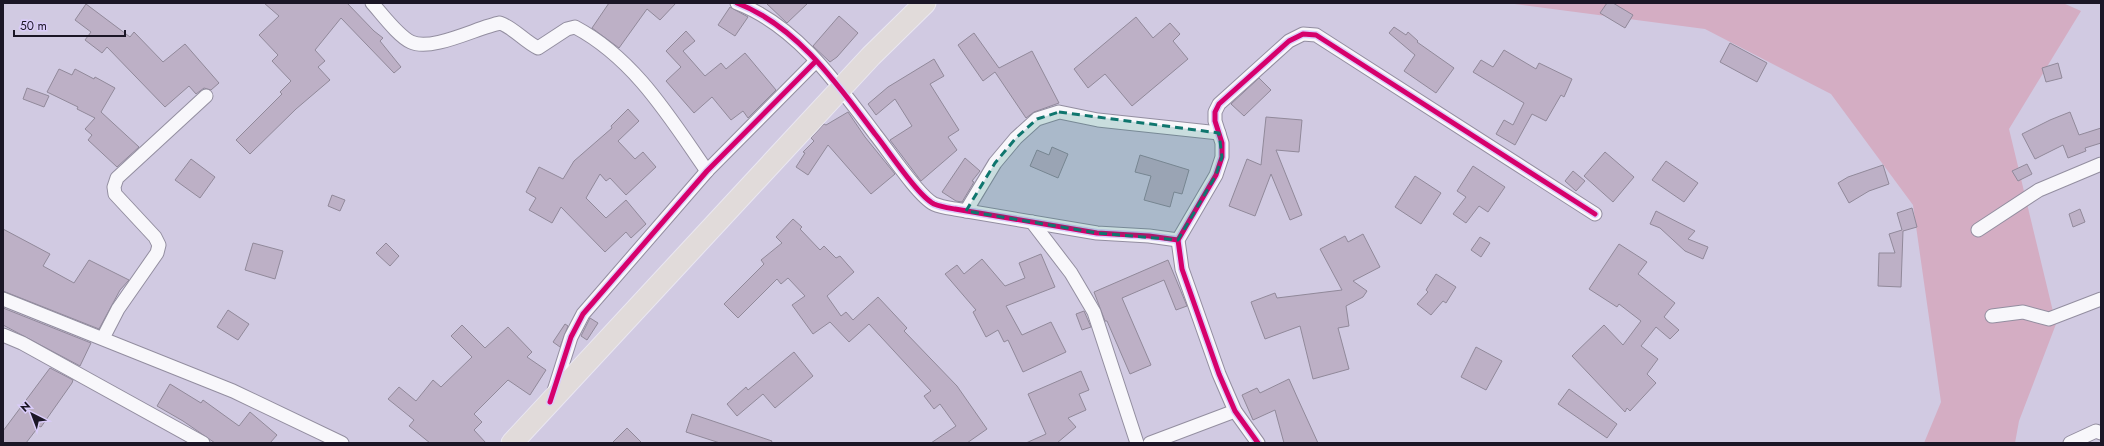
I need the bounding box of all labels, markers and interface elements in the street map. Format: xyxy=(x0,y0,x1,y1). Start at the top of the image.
scale bar xyxy=(14,12,125,38)
text: 50 m xyxy=(20,17,47,35)
north arrow xyxy=(12,394,52,434)
text: N xyxy=(17,398,34,415)

